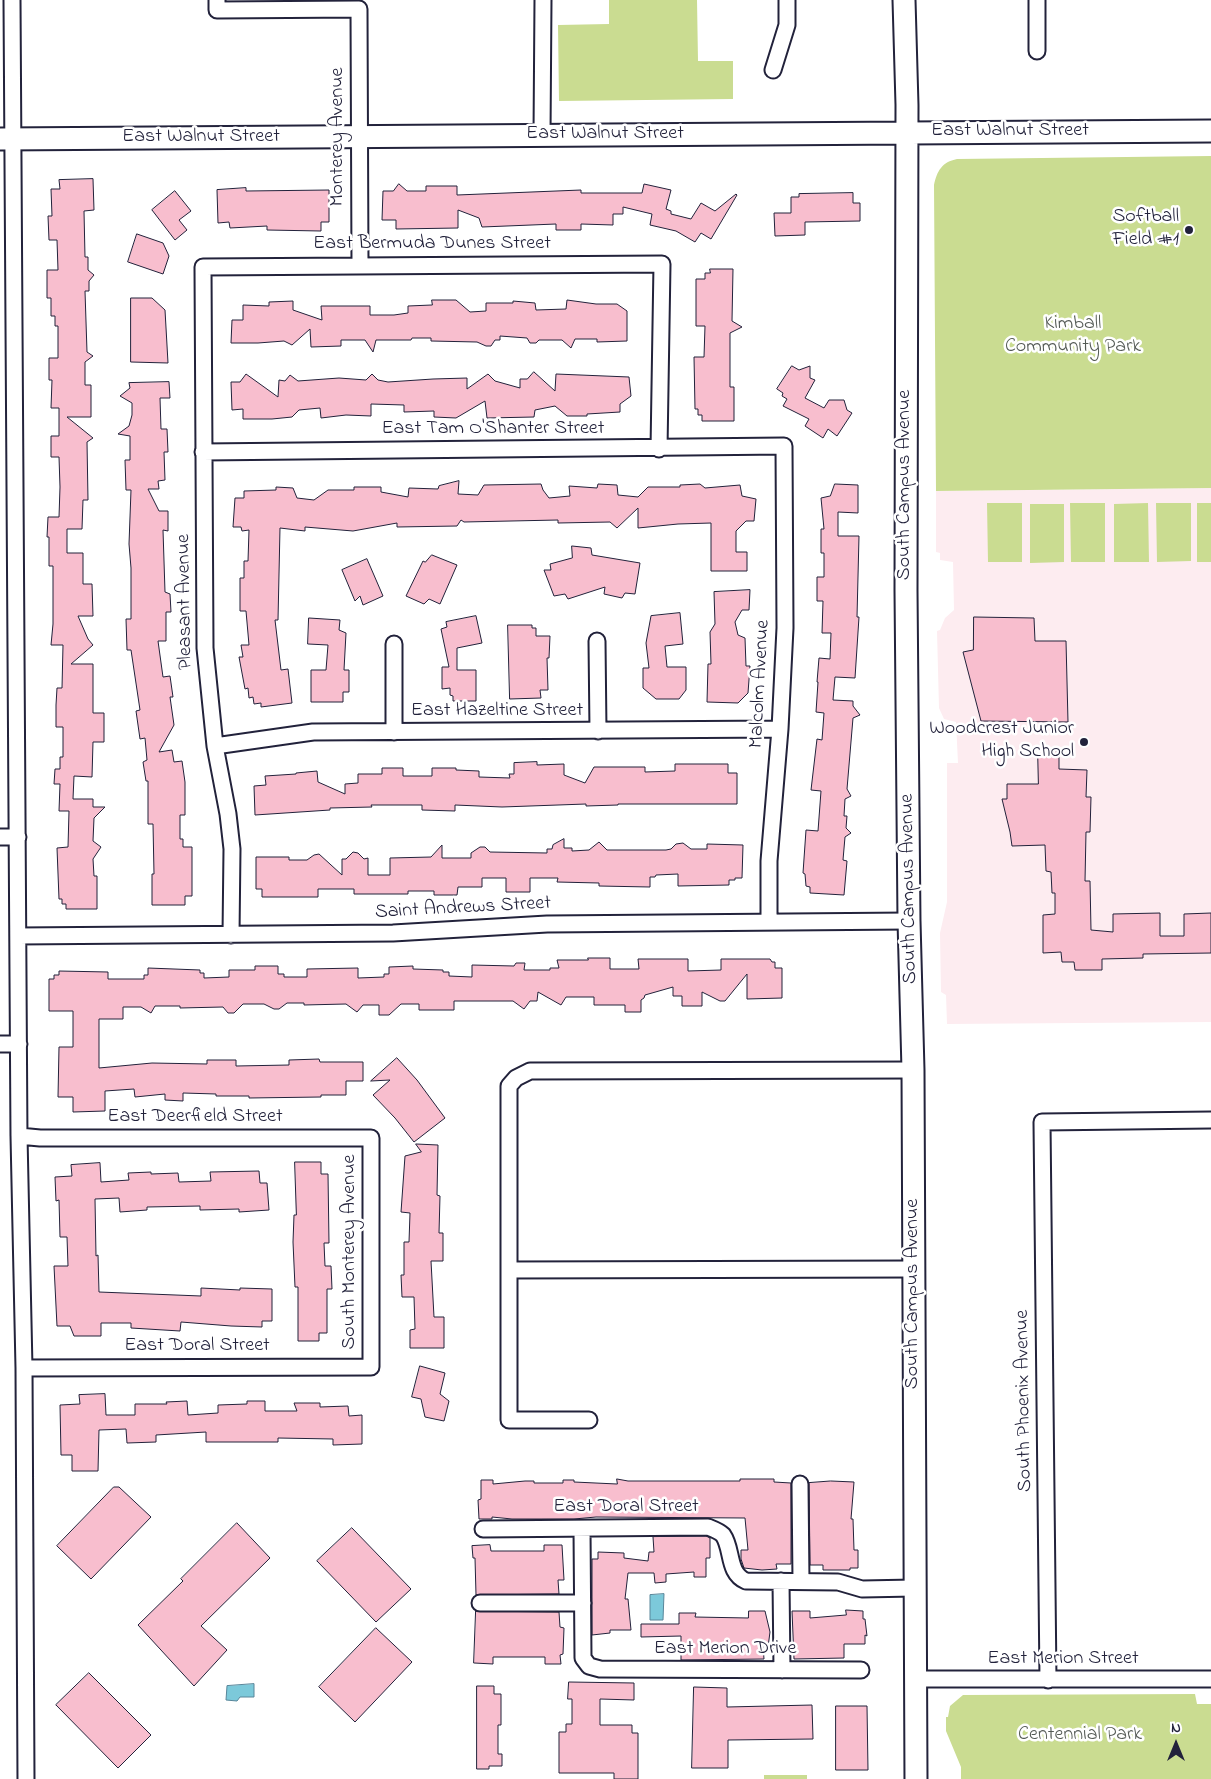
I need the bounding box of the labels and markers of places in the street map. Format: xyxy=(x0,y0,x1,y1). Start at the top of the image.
place label: Softball Field #1 xyxy=(1112,206,1179,253)
marker: Softball Field #1 xyxy=(1183,224,1195,236)
place label: Woodcrest Junior High School xyxy=(929,718,1074,765)
marker: Woodcrest Junior High School xyxy=(1078,736,1090,748)

